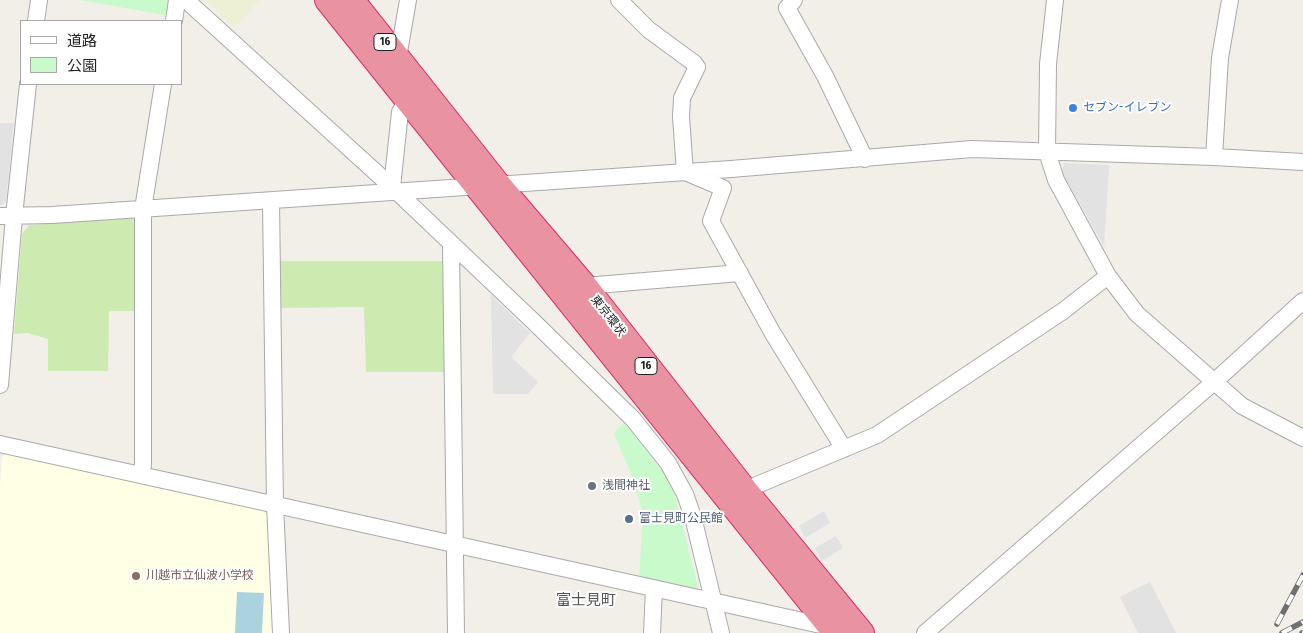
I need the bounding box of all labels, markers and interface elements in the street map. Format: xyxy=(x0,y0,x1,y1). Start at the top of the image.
legend xyxy=(20,20,182,85)
text: 道路 xyxy=(67,32,97,50)
road number: 16 xyxy=(374,34,396,51)
text: 公園 xyxy=(67,57,97,75)
place label: セブン-イレブン xyxy=(1083,101,1171,115)
marker: セブン-イレブン xyxy=(1067,102,1079,114)
street label: 東京環状 xyxy=(588,293,628,339)
road number: 16 xyxy=(635,358,657,374)
place label: 浅間神社 xyxy=(602,479,650,493)
marker: 浅間神社 xyxy=(586,480,598,492)
place label: 富士見町公民館 xyxy=(639,512,723,526)
marker: 富士見町公民館 xyxy=(623,513,635,525)
place label: 川越市立仙波小学校 xyxy=(146,569,254,583)
marker: 川越市立仙波小学校 xyxy=(130,570,142,582)
district label: 富士見町 xyxy=(556,592,616,610)

